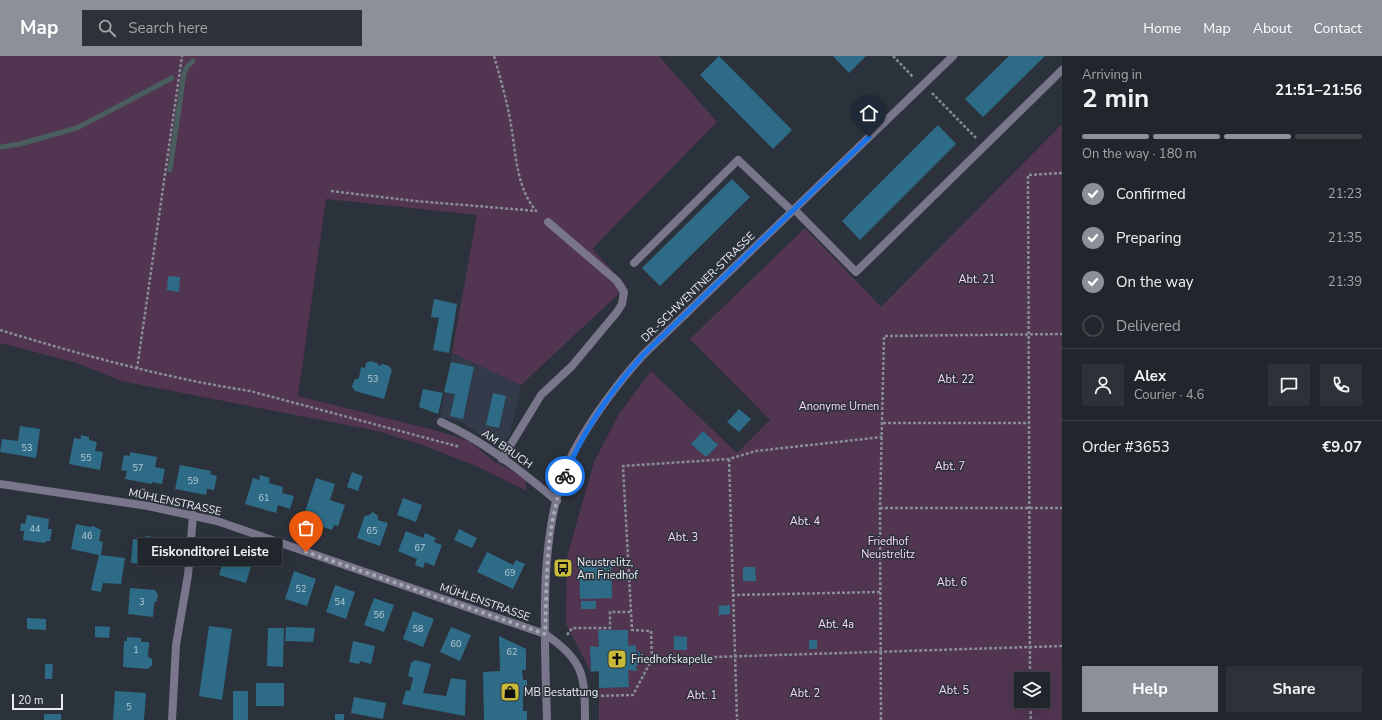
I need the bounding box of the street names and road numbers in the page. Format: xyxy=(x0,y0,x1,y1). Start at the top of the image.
street label: DR.-SCHWENTNER-STRASSE xyxy=(638,229,758,345)
street label: AM BRUCH xyxy=(479,426,535,472)
street label: MÜHLENSTRASSE xyxy=(127,485,223,519)
street label: MÜHLENSTRASSE xyxy=(438,579,532,625)

